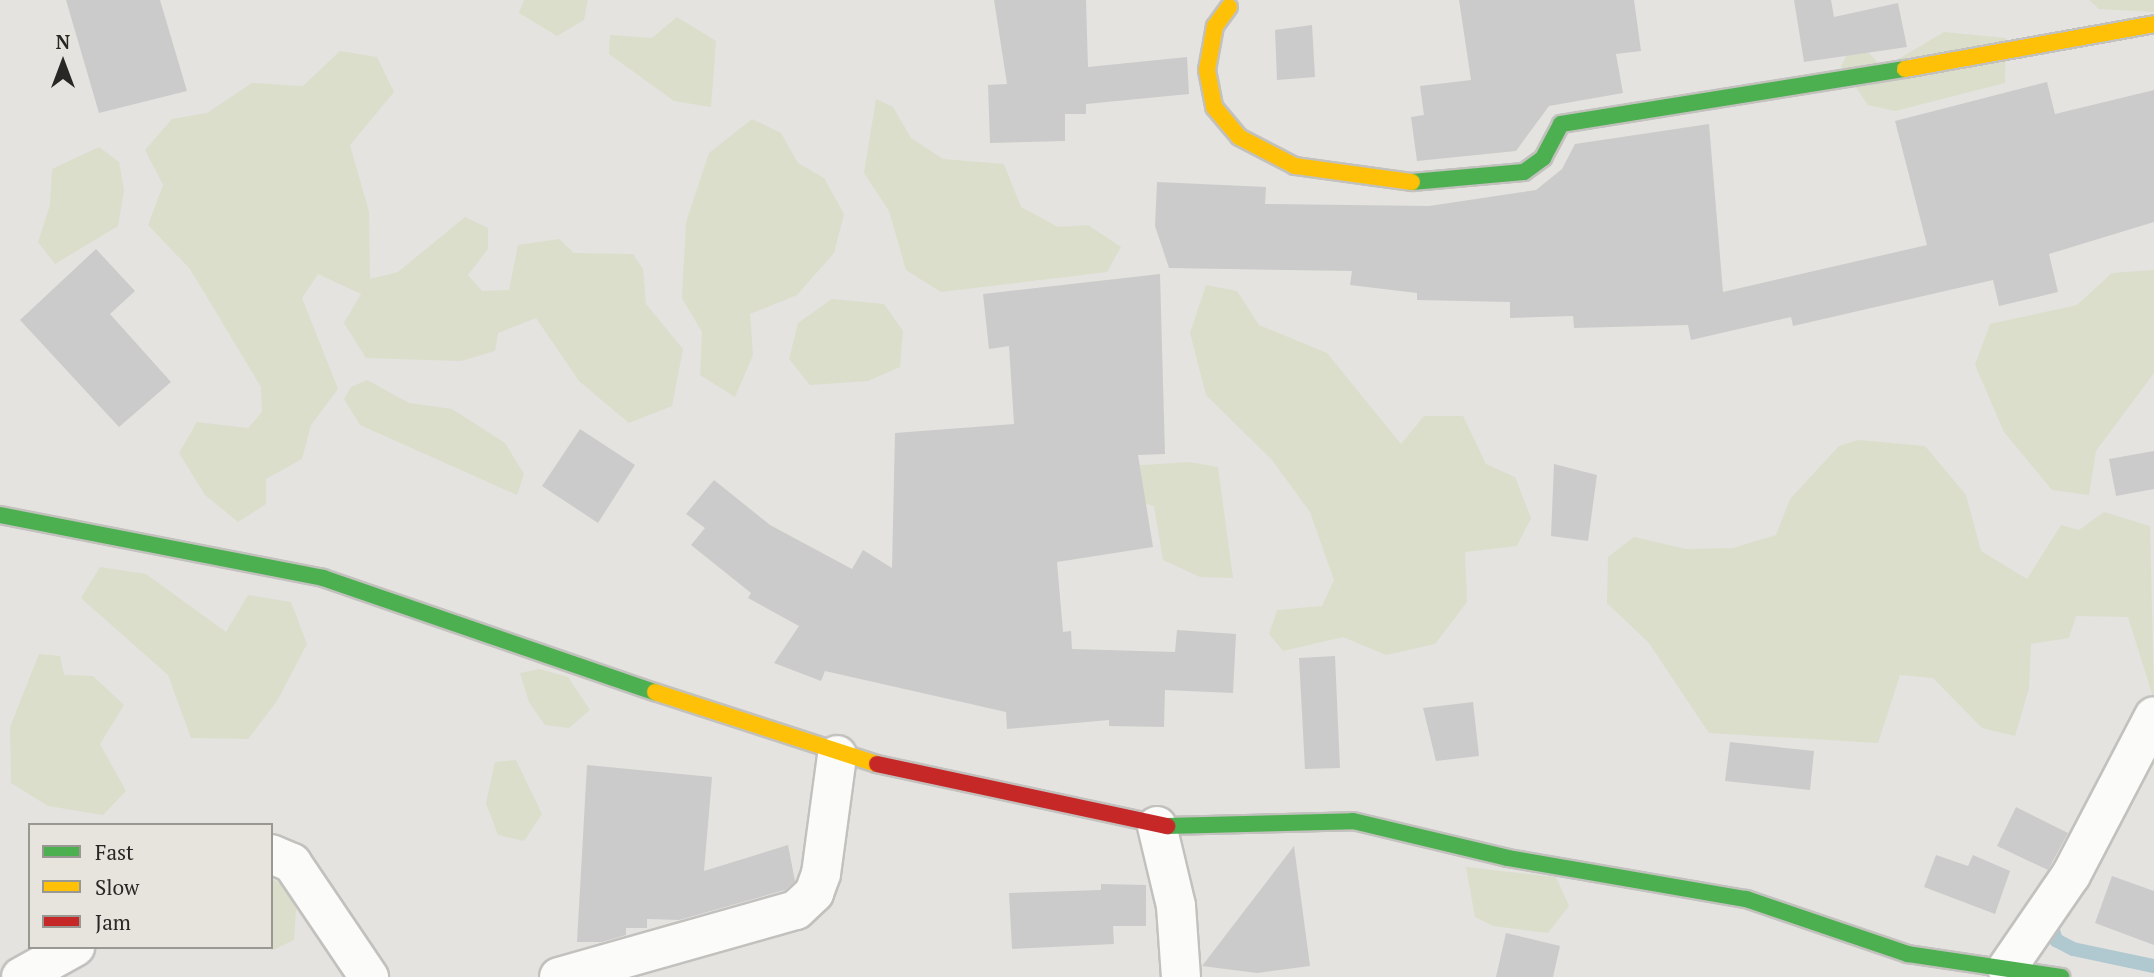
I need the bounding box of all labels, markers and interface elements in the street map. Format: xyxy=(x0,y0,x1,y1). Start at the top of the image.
north arrow xyxy=(28,28,98,98)
text: N xyxy=(56,29,70,54)
legend xyxy=(28,823,273,949)
text: Fast xyxy=(95,838,134,866)
text: Slow xyxy=(95,873,139,901)
text: Jam xyxy=(95,908,131,936)

